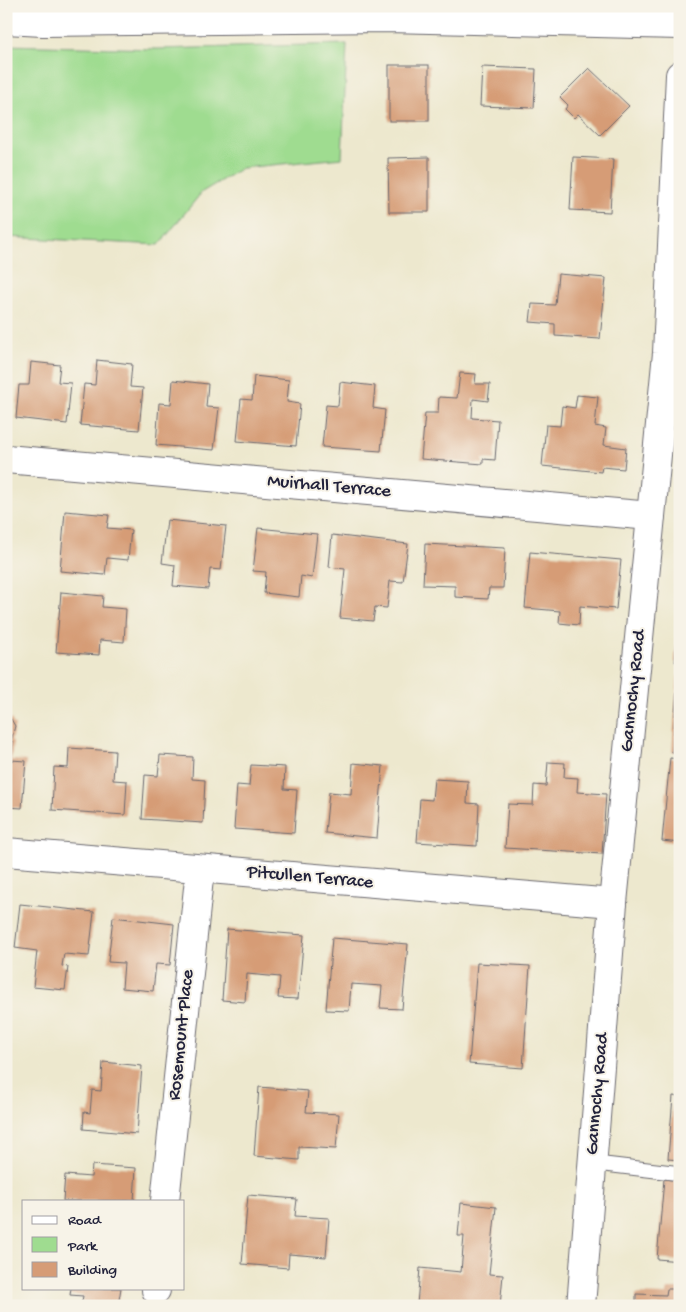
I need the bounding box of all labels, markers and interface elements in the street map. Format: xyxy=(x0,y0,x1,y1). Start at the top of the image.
street label: Muirhall Terrace xyxy=(266,470,392,504)
street label: Gannochy Road xyxy=(616,627,652,753)
street label: Pitcullen Terrace xyxy=(245,861,374,895)
street label: Rosemount Place xyxy=(164,968,200,1102)
street label: Gannochy Road xyxy=(581,1030,615,1156)
legend xyxy=(22,1200,185,1290)
text: Road xyxy=(68,1212,102,1230)
text: Park xyxy=(67,1238,98,1256)
text: Building xyxy=(67,1262,117,1280)

